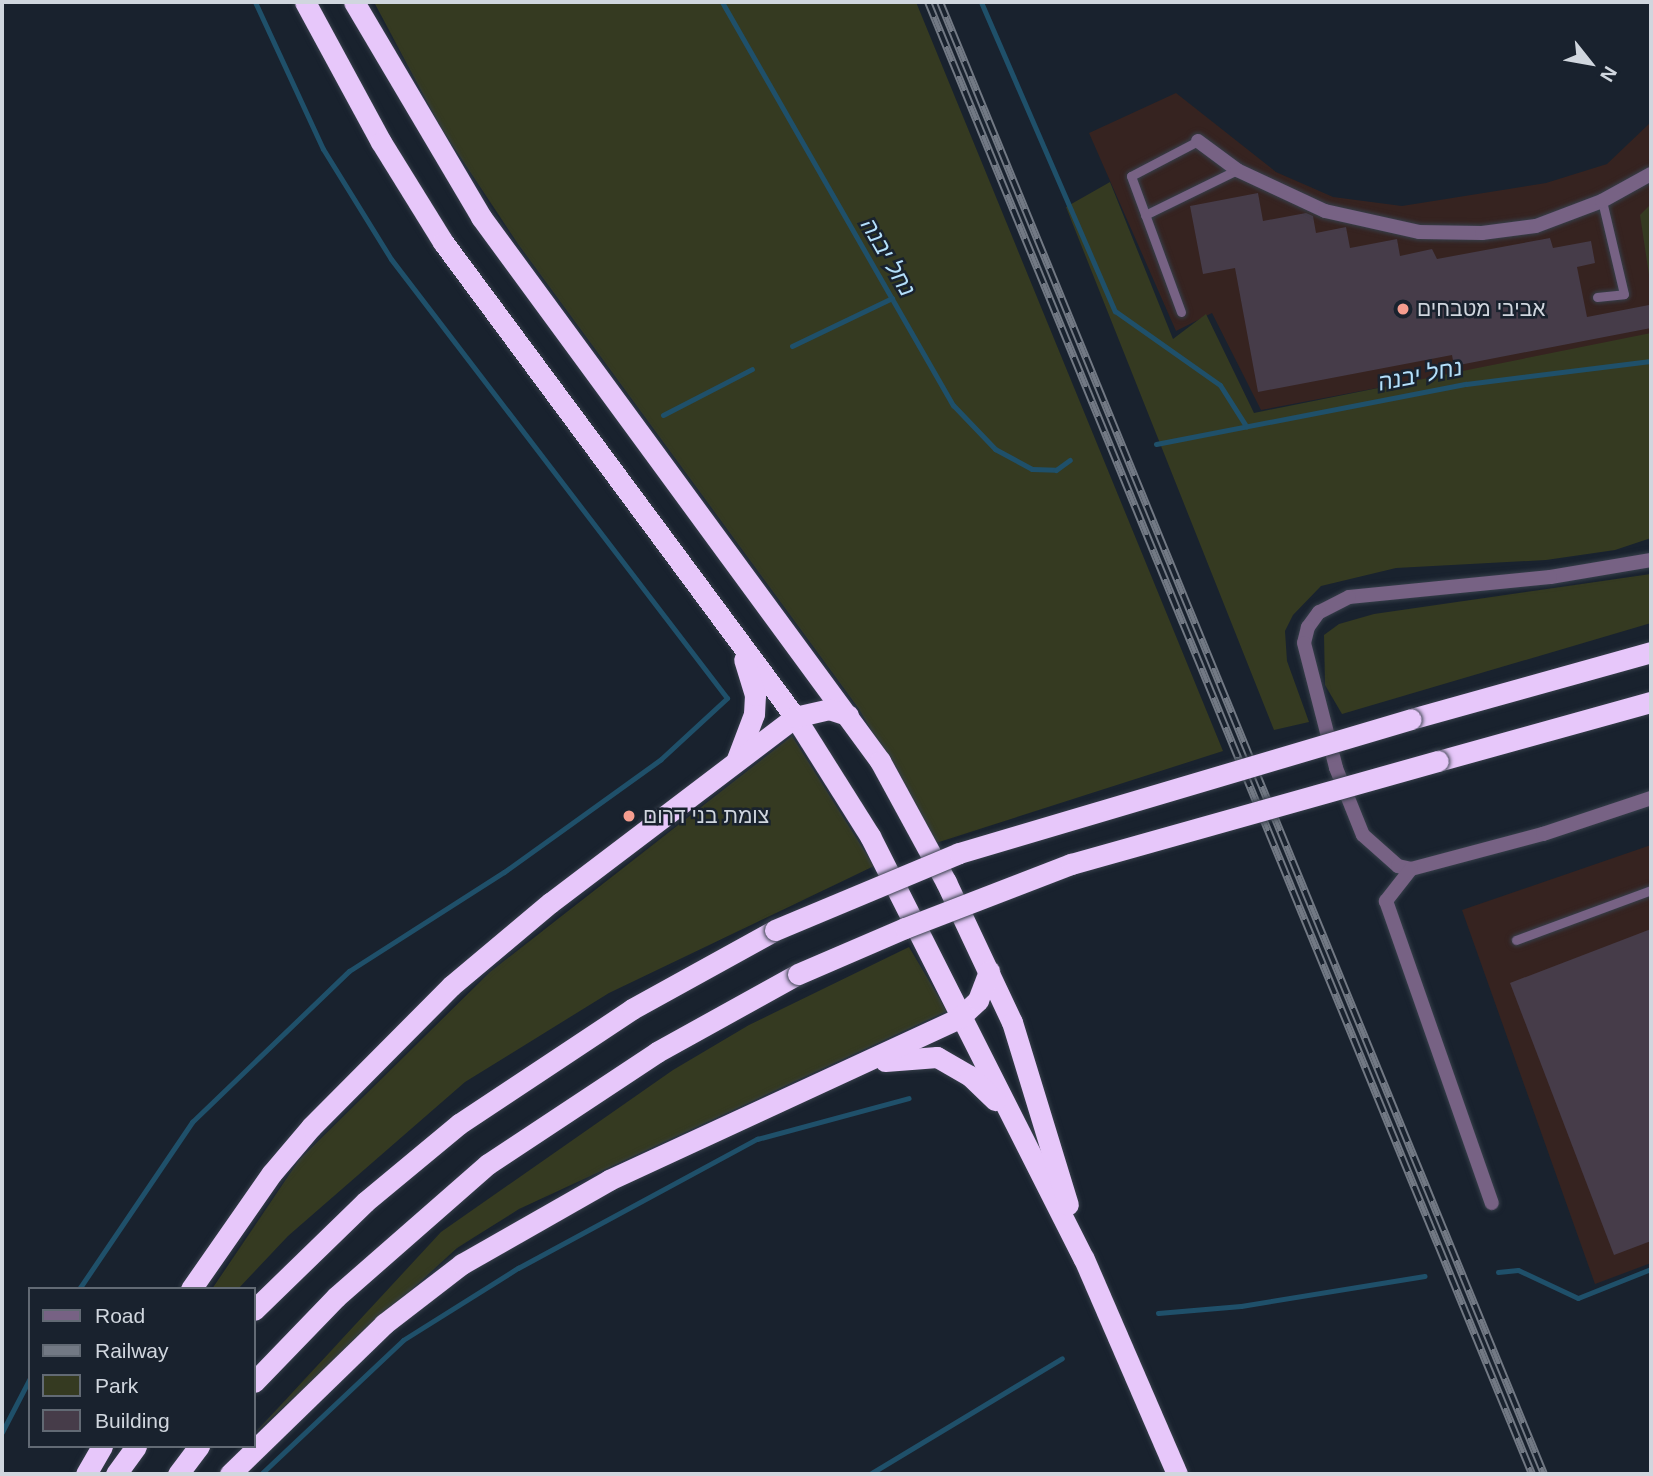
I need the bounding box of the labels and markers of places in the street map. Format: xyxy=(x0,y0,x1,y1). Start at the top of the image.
place label: אביבי מטבחים xyxy=(1417,296,1545,322)
marker: אביבי מטבחים xyxy=(1395,301,1411,317)
place label: צומת בני דרום xyxy=(643,803,769,829)
marker: צומת בני דרום xyxy=(621,808,637,824)

